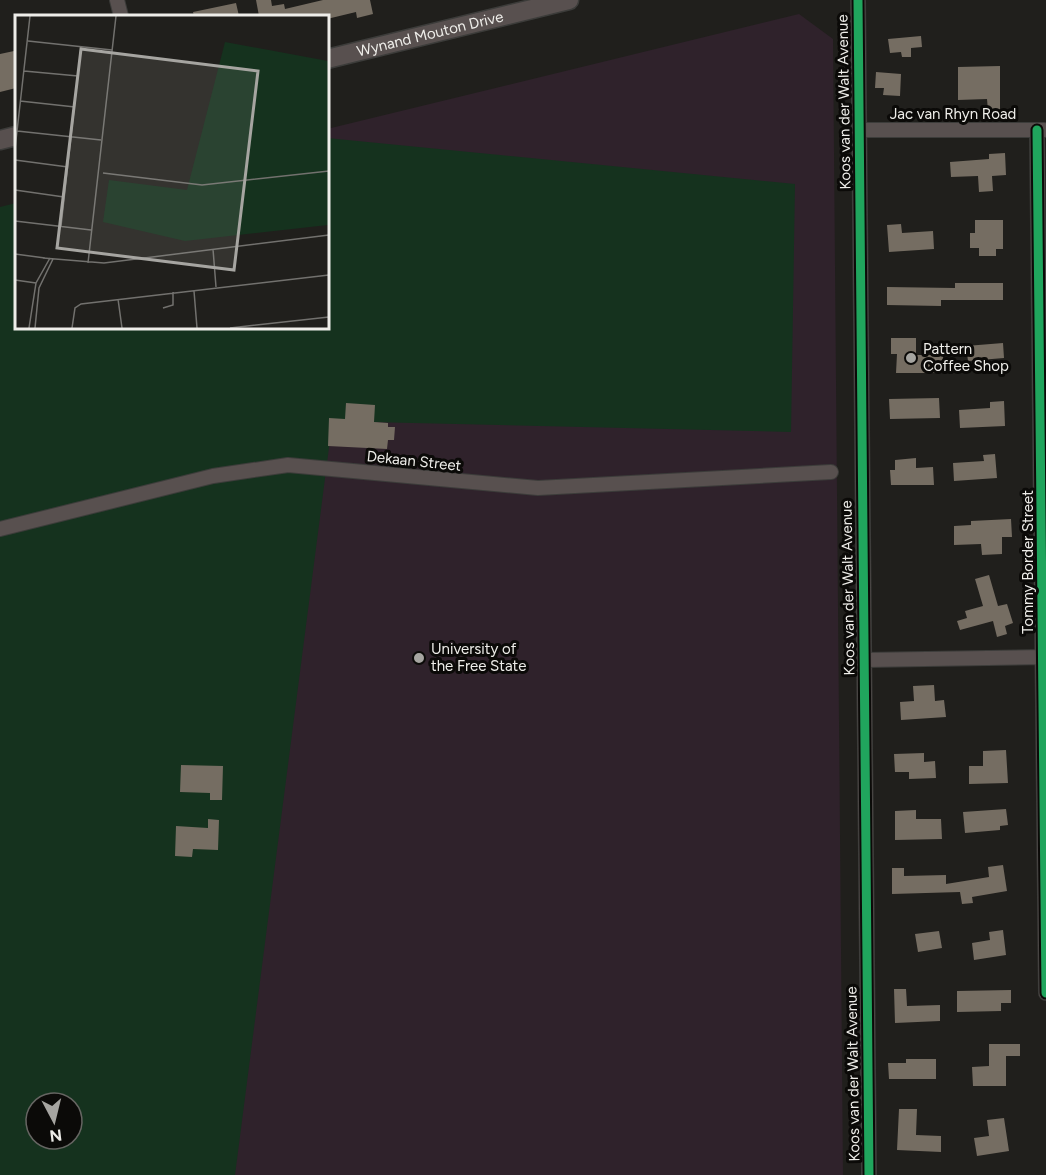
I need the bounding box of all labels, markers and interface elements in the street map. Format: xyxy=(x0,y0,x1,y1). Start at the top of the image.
street label: Wynand Mouton Drive xyxy=(355,7,505,60)
street label: Koos van der Walt Avenue xyxy=(833,14,855,190)
inset map xyxy=(15,15,328,328)
street label: Jac van Rhyn Road xyxy=(890,105,1016,123)
place label: Pattern Coffee Shop xyxy=(923,340,1009,375)
marker: Pattern Coffee Shop xyxy=(904,351,918,365)
street label: Dekaan Street xyxy=(366,447,463,475)
street label: Tommy Border Street xyxy=(1019,490,1037,634)
street label: Koos van der Walt Avenue xyxy=(837,500,859,676)
place label: University of the Free State xyxy=(431,640,526,675)
marker: University of the Free State xyxy=(412,651,426,665)
street label: Koos van der Walt Avenue xyxy=(842,986,864,1162)
north arrow xyxy=(24,1091,84,1151)
text: N xyxy=(48,1125,63,1146)

